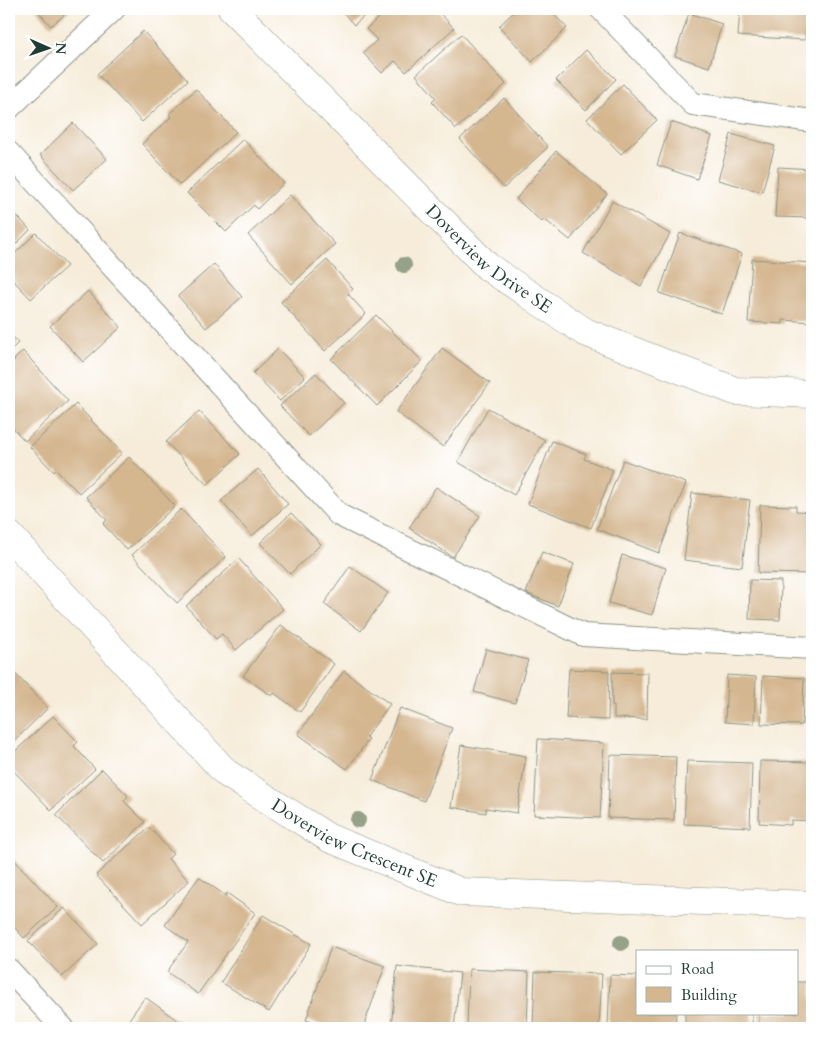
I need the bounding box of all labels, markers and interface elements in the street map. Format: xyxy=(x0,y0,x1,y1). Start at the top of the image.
north arrow xyxy=(22,22,72,72)
text: N xyxy=(51,42,70,55)
street label: Doverview Drive SE xyxy=(420,199,557,319)
street label: Doverview Crescent SE xyxy=(267,792,441,893)
legend xyxy=(636,950,798,1014)
text: Road xyxy=(681,959,714,979)
text: Building xyxy=(681,985,737,1005)

